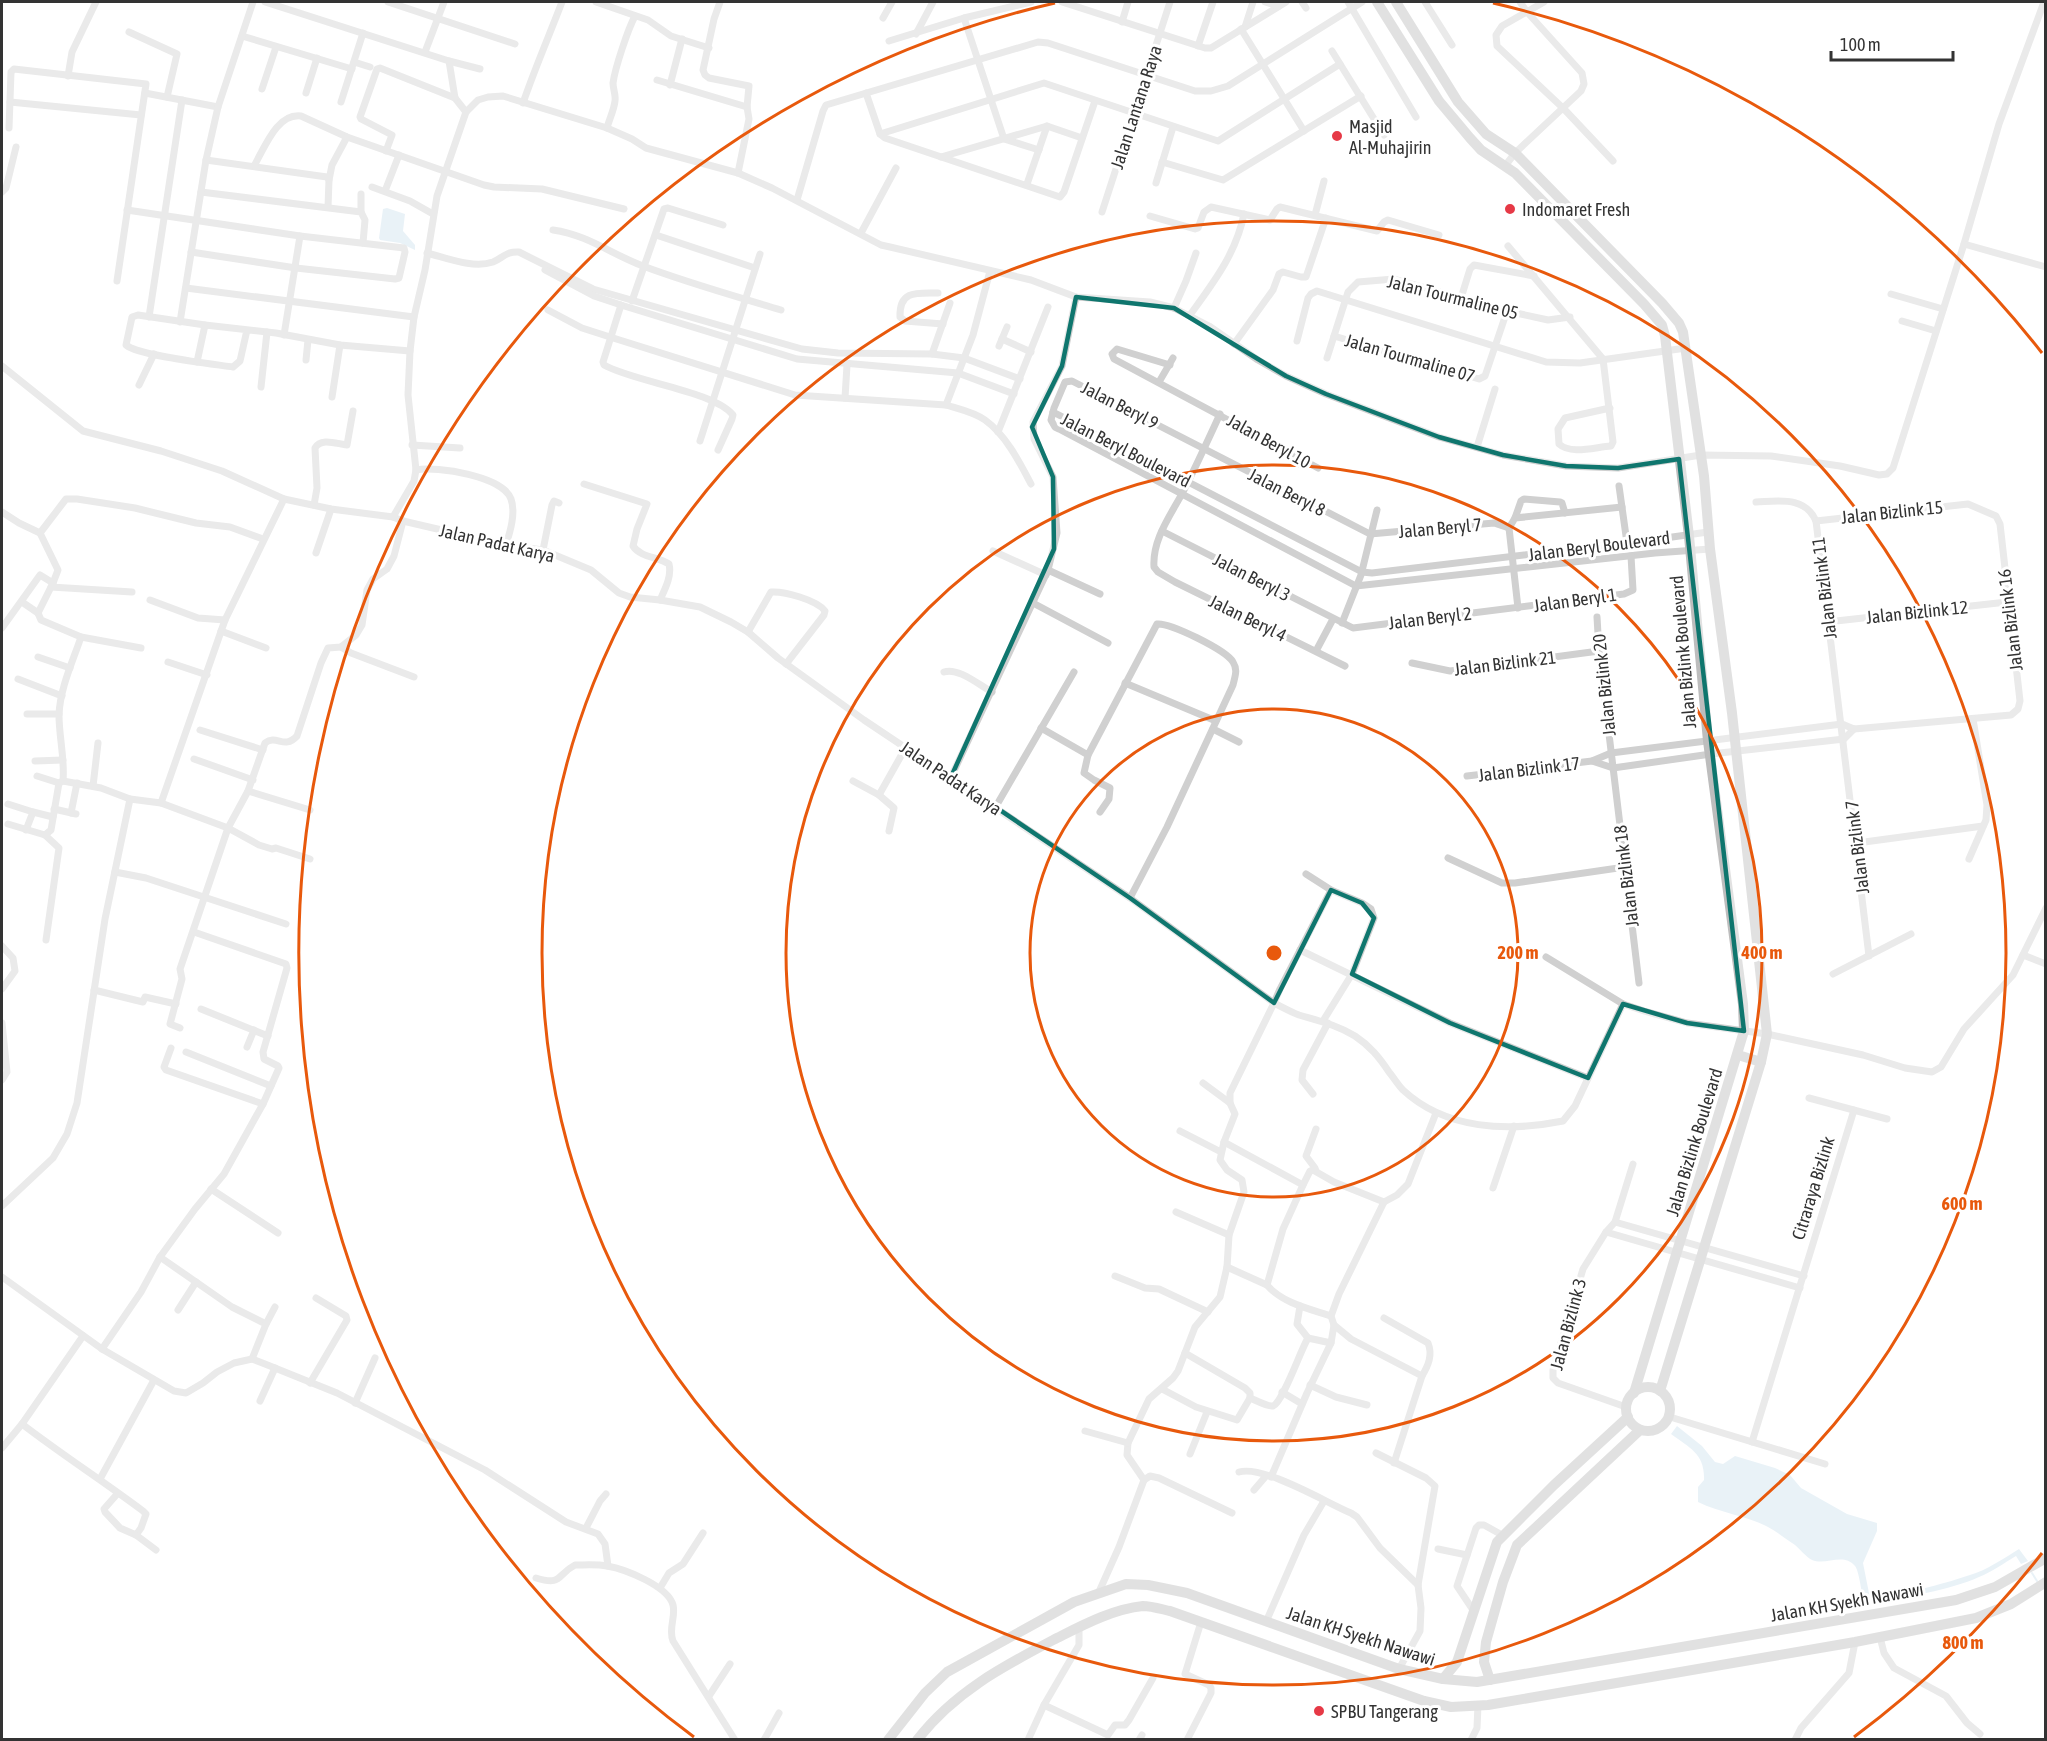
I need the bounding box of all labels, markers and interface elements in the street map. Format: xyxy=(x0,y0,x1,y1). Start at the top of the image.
scale bar xyxy=(1831,24,1952,62)
text: 100 m xyxy=(1840,34,1881,55)
street label: Jalan Lantana Raya xyxy=(1106,43,1166,171)
place label: Masjid Al-Muhajirin xyxy=(1349,116,1431,158)
marker: Masjid Al-Muhajirin xyxy=(1330,129,1344,143)
place label: Indomaret Fresh xyxy=(1522,199,1630,220)
marker: Indomaret Fresh xyxy=(1503,202,1517,216)
street label: Jalan Tourmaline 05 xyxy=(1385,271,1521,323)
street label: Jalan Tourmaline 07 xyxy=(1343,329,1477,387)
street label: Jalan Beryl 9 xyxy=(1078,377,1162,433)
street label: Jalan Beryl Boulevard xyxy=(1058,408,1194,492)
street label: Jalan Beryl 10 xyxy=(1224,410,1314,472)
street label: Jalan Beryl 8 xyxy=(1245,464,1329,520)
street label: Jalan Bizlink 15 xyxy=(1840,496,1944,528)
street label: Jalan Beryl 7 xyxy=(1397,514,1483,542)
street label: Jalan Padat Karya xyxy=(437,520,557,566)
street label: Jalan Beryl Boulevard xyxy=(1527,527,1671,565)
street label: Jalan Bizlink 11 xyxy=(1807,536,1841,640)
street label: Jalan Beryl 3 xyxy=(1210,549,1294,605)
street label: Jalan Bizlink 16 xyxy=(1993,568,2027,672)
street label: Jalan Bizlink Boulevard xyxy=(1666,575,1700,729)
street label: Jalan Beryl 1 xyxy=(1532,584,1618,616)
street label: Jalan Beryl 4 xyxy=(1206,590,1290,646)
street label: Jalan Bizlink 12 xyxy=(1865,596,1969,628)
street label: Jalan Beryl 2 xyxy=(1387,602,1473,634)
street label: Jalan Bizlink 20 xyxy=(1588,633,1620,737)
street label: Jalan Bizlink 21 xyxy=(1453,646,1557,680)
street label: Jalan Padat Karya xyxy=(896,736,1006,820)
street label: Jalan Bizlink 17 xyxy=(1477,752,1581,786)
street label: Jalan Bizlink 7 xyxy=(1841,799,1873,895)
street label: Jalan Bizlink 18 xyxy=(1609,824,1643,928)
text: 200 m xyxy=(1498,942,1538,963)
text: 400 m xyxy=(1741,942,1782,963)
centre of rings xyxy=(1264,943,1284,963)
street label: Jalan Bizlink Boulevard xyxy=(1662,1066,1726,1218)
street label: Citraraya Bizlink xyxy=(1787,1134,1839,1242)
text: 600 m xyxy=(1942,1193,1982,1214)
street label: Jalan Bizlink 3 xyxy=(1546,1276,1590,1372)
street label: Jalan KH Syekh Nawawi xyxy=(1769,1578,1925,1626)
street label: Jalan KH Syekh Nawawi xyxy=(1284,1602,1438,1670)
text: 800 m xyxy=(1943,1632,1983,1653)
place label: SPBU Tangerang xyxy=(1331,1701,1438,1722)
marker: SPBU Tangerang xyxy=(1312,1704,1326,1718)

